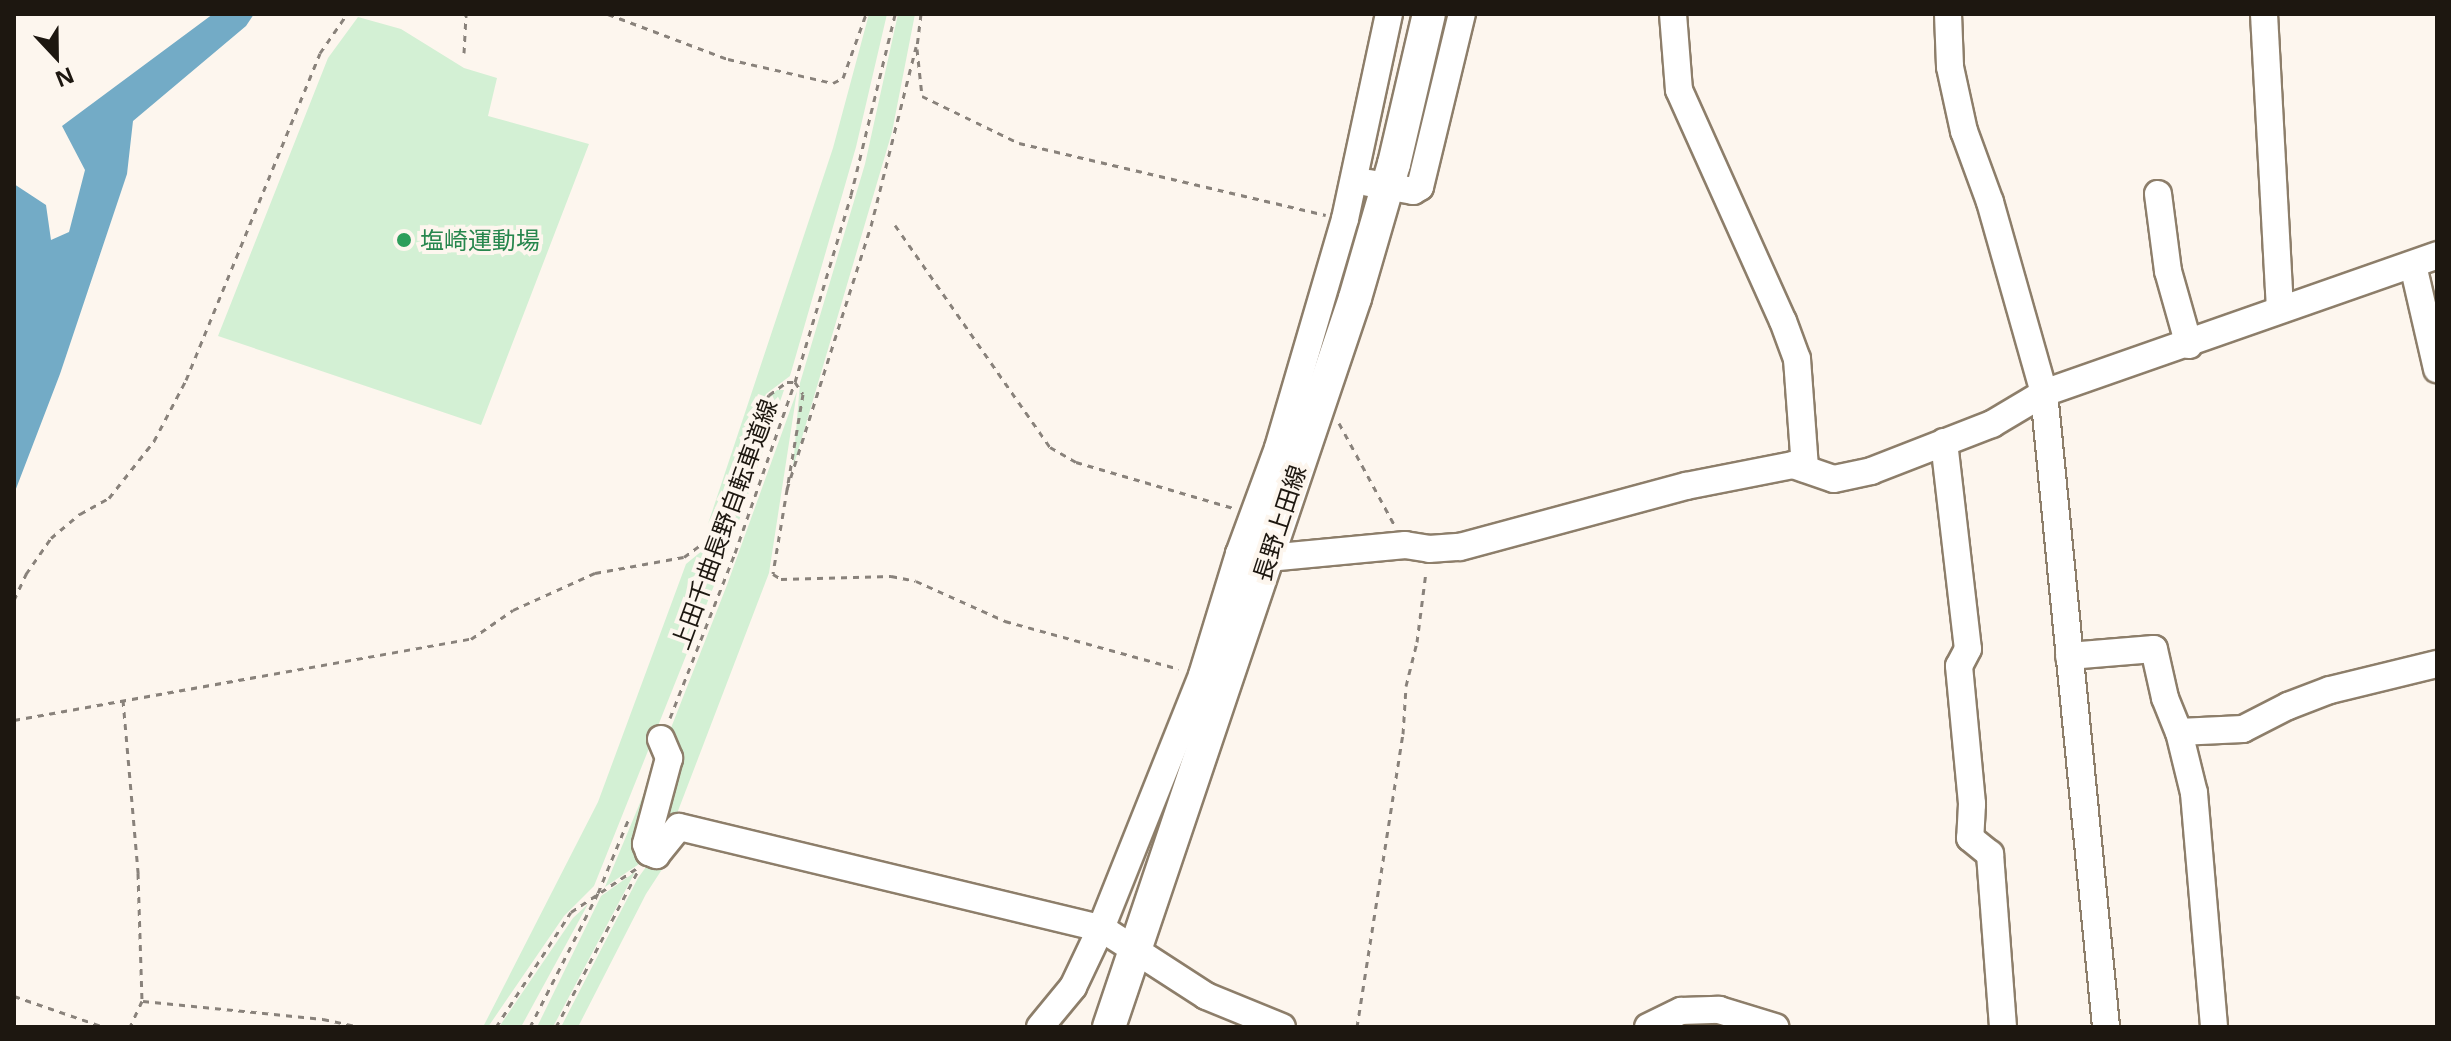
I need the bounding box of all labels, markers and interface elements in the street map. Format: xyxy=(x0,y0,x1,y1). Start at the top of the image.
north arrow xyxy=(16,16,96,96)
text: N xyxy=(51,61,79,96)
place label: 塩崎運動場 xyxy=(420,226,540,254)
marker: 塩崎運動場 xyxy=(395,231,413,249)
street label: 上田千曲長野自転車道線 xyxy=(665,395,783,653)
street label: 長野上田線 xyxy=(1247,461,1311,585)

